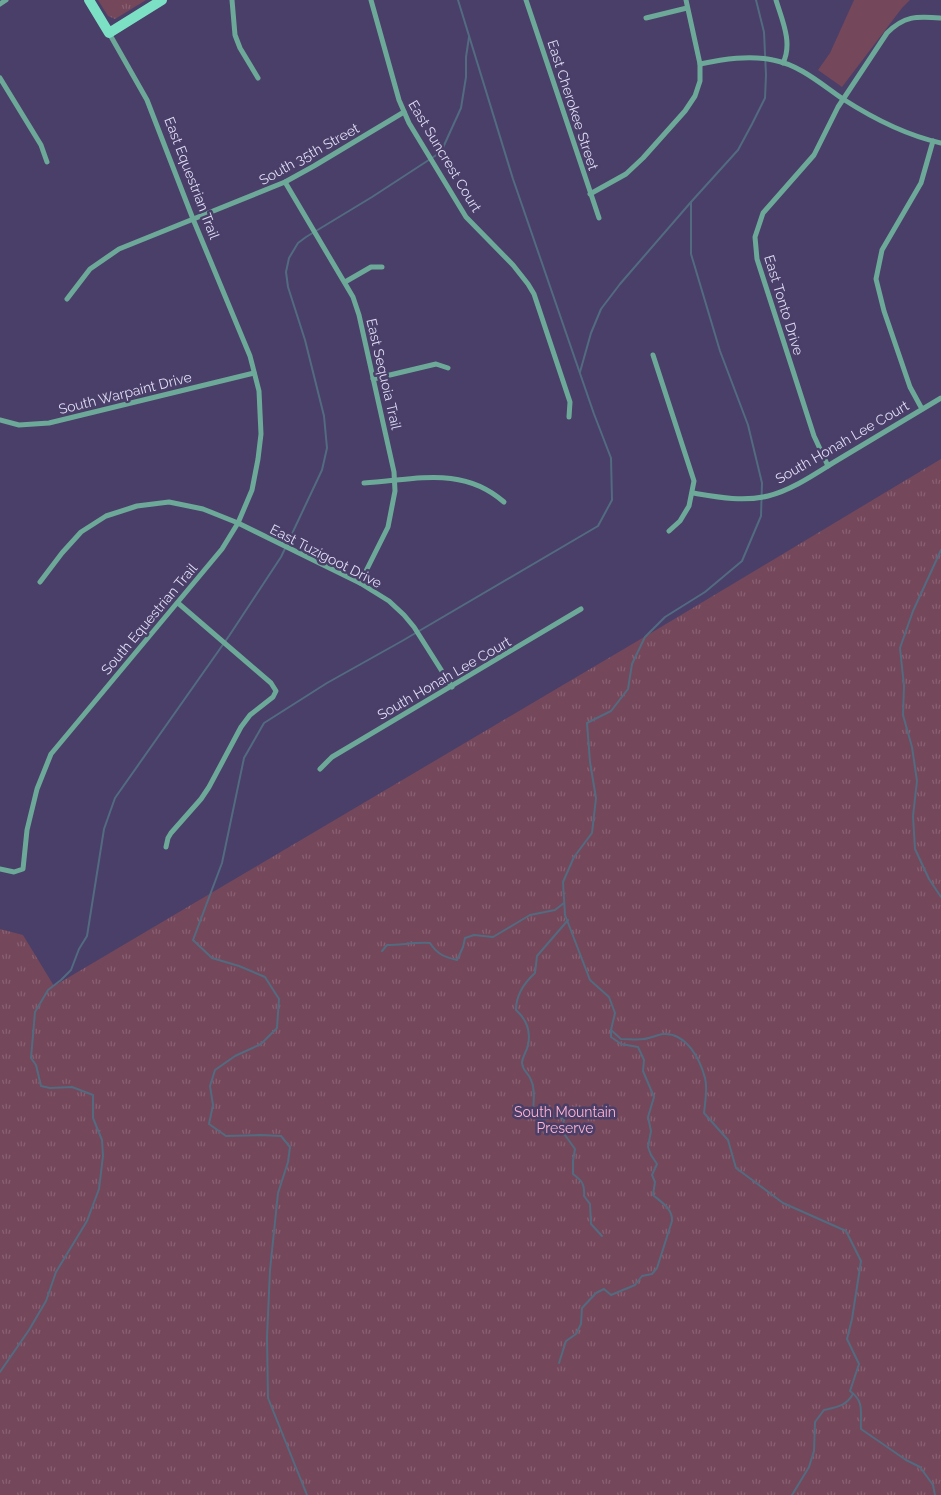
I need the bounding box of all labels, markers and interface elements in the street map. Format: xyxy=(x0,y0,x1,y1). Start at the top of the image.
street label: East Cherokee Street xyxy=(544,38,602,172)
street label: East Suncrest Court xyxy=(405,97,485,215)
street label: East Equestrian Trail xyxy=(161,115,223,242)
street label: South 35th Street xyxy=(256,120,362,188)
street label: East Tonto Drive xyxy=(761,253,807,357)
street label: East Sequoia Trail xyxy=(363,317,405,431)
street label: South Warpaint Drive xyxy=(57,369,193,417)
street label: South Honah Lee Court xyxy=(772,397,912,487)
street label: East Tuzigoot Drive xyxy=(267,521,385,591)
street label: South Equestrian Trail xyxy=(98,560,200,678)
street label: South Honah Lee Court xyxy=(374,633,514,723)
park label: South Mountain Preserve xyxy=(514,1104,616,1136)

